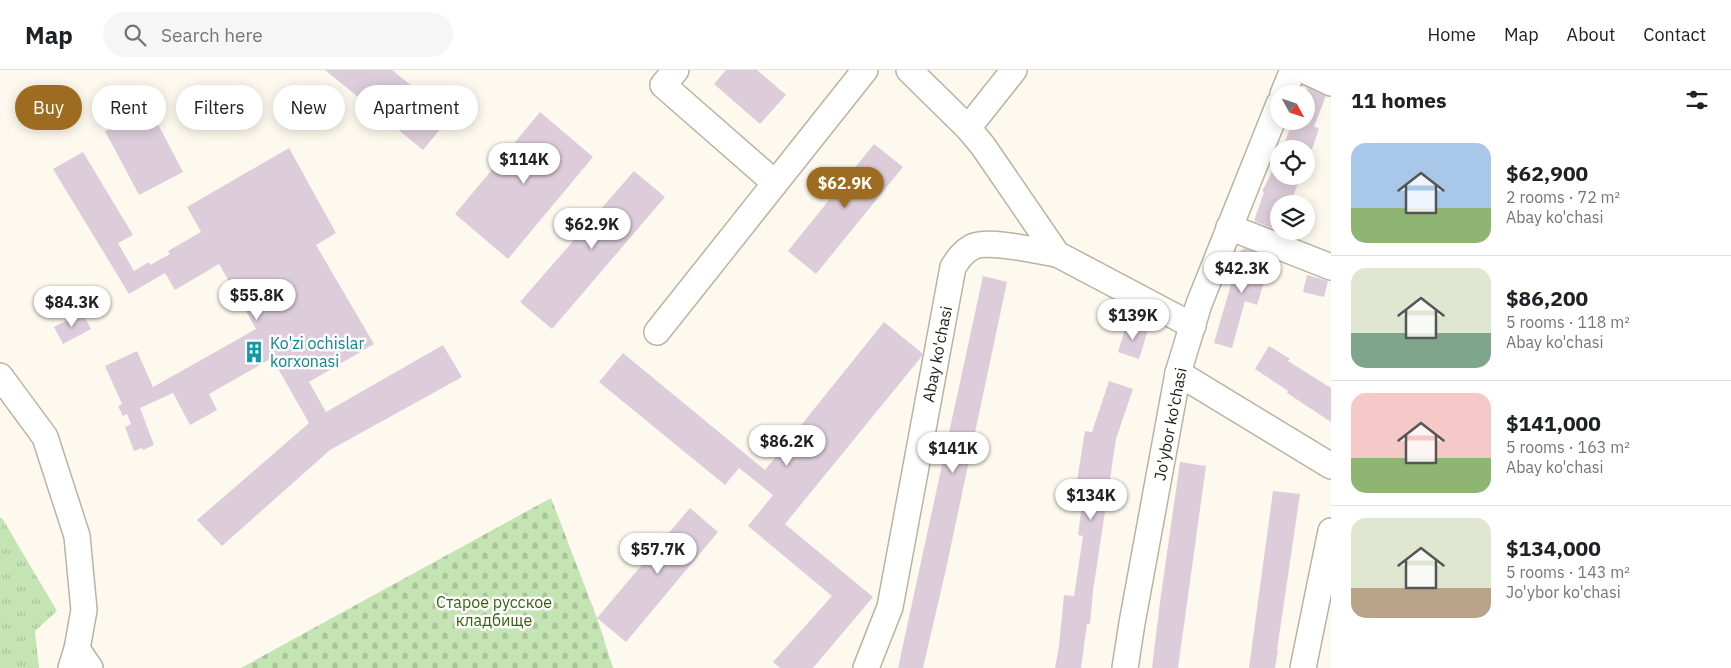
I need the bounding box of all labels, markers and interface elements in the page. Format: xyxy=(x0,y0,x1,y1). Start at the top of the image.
search box xyxy=(103,12,453,57)
text: Map xyxy=(25,19,73,51)
icon: search xyxy=(121,21,149,49)
text: Search here xyxy=(161,23,263,47)
text: Home xyxy=(1428,23,1476,46)
text: Map xyxy=(1504,23,1539,46)
text: About xyxy=(1567,23,1615,46)
text: Contact xyxy=(1643,23,1706,46)
chip: Buy xyxy=(15,85,82,130)
chip: Rent xyxy=(92,85,166,130)
chip: Filters xyxy=(176,85,263,130)
chip: New xyxy=(273,85,345,130)
chip: Apartment xyxy=(355,85,478,130)
north arrow xyxy=(1270,85,1315,130)
map controls xyxy=(1270,85,1315,240)
text: 11 homes xyxy=(1351,86,1447,114)
icon: filters xyxy=(1683,86,1711,114)
button: locate xyxy=(1270,140,1315,185)
pin: $114K xyxy=(489,142,559,185)
text: $114K xyxy=(499,149,549,169)
text: $62,900 xyxy=(1506,159,1588,187)
icon: home xyxy=(1391,163,1451,223)
pin: $62.9K xyxy=(804,166,886,209)
text: $62.9K xyxy=(818,173,872,193)
text: 2 rooms · 72 m² xyxy=(1506,187,1620,207)
button: layers xyxy=(1270,195,1315,240)
text: Abay ko'chasi xyxy=(1506,207,1604,227)
pin: $62.9K xyxy=(551,208,633,250)
text: $62.9K xyxy=(565,214,619,234)
pin: $42.3K xyxy=(1201,252,1283,294)
text: $42.3K xyxy=(1215,258,1269,278)
pin: $55.8K xyxy=(216,278,298,321)
text: $86,200 xyxy=(1506,284,1588,312)
text: $55.8K xyxy=(230,285,284,305)
pin: $84.3K xyxy=(31,286,113,328)
icon: home xyxy=(1391,288,1451,348)
text: $84.3K xyxy=(45,292,99,312)
pin: $139K xyxy=(1098,298,1168,341)
street label: Abay ko'chasi xyxy=(918,304,956,404)
text: $139K xyxy=(1108,305,1158,325)
text: 5 rooms · 118 m² xyxy=(1506,312,1630,332)
text: Abay ko'chasi xyxy=(1506,332,1604,352)
place label: Ko'zi ochislar korxonasi xyxy=(270,333,364,371)
building icon: Ko'zi ochislar korxonasi xyxy=(241,339,267,365)
street label: Jo'ybor ko'chasi xyxy=(1149,366,1191,482)
text: $141,000 xyxy=(1506,409,1601,437)
icon: home xyxy=(1391,413,1451,473)
pin: $86.2K xyxy=(746,424,828,467)
text: $86.2K xyxy=(760,431,814,451)
pin: $141K xyxy=(918,432,988,474)
text: 5 rooms · 163 m² xyxy=(1506,437,1630,457)
text: $141K xyxy=(928,438,978,458)
text: Abay ko'chasi xyxy=(1506,457,1604,477)
pin: $134K xyxy=(1056,478,1126,521)
text: $134K xyxy=(1066,485,1116,505)
pin: $57.7K xyxy=(617,532,699,575)
text: $134,000 xyxy=(1506,534,1601,562)
icon: home xyxy=(1391,538,1451,598)
text: $57.7K xyxy=(631,539,685,559)
text: 5 rooms · 143 m² xyxy=(1506,562,1630,582)
text: Jo'ybor ko'chasi xyxy=(1506,582,1621,602)
park label: Старое русское кладбище xyxy=(436,592,552,630)

